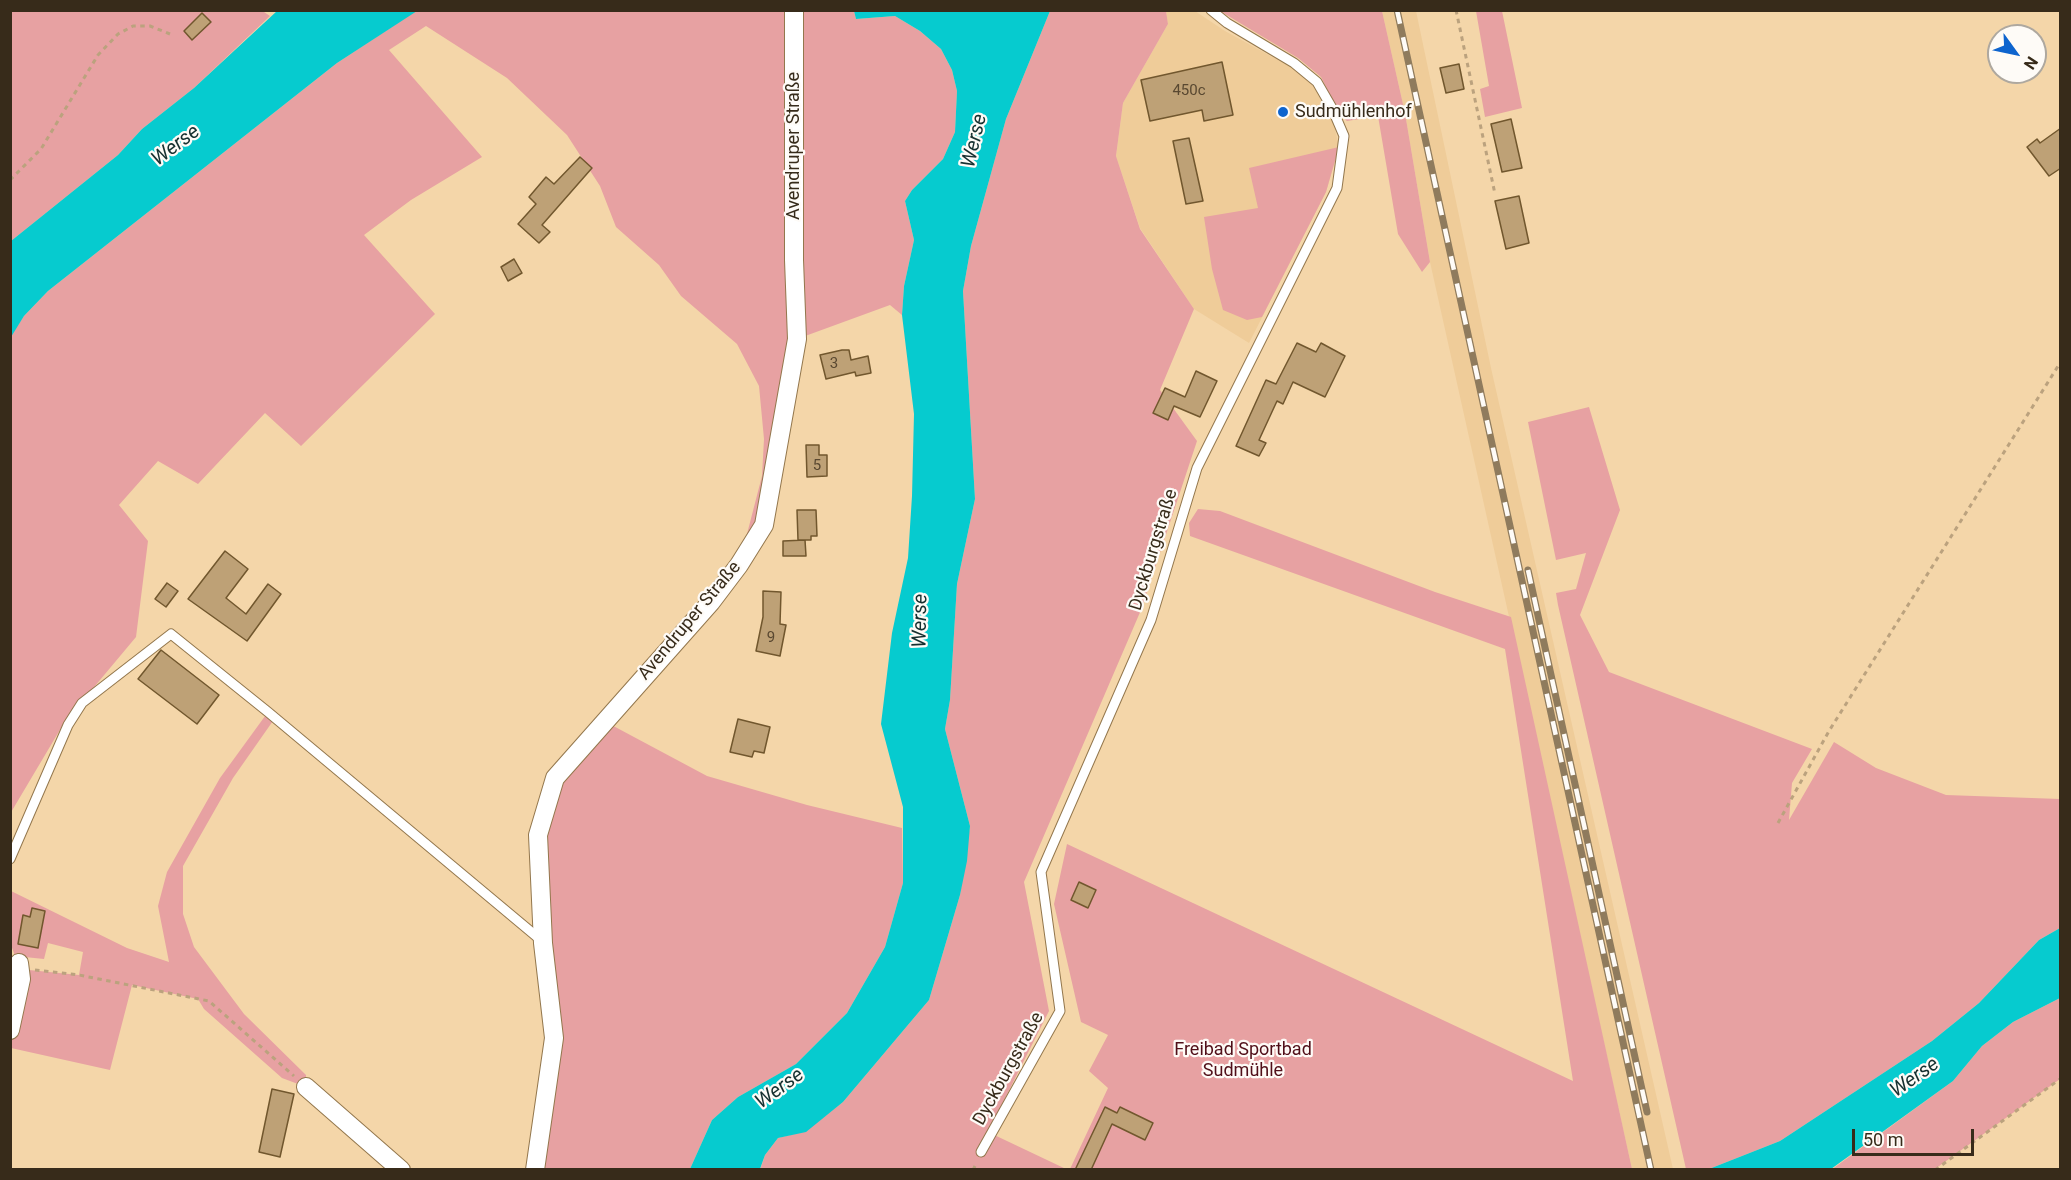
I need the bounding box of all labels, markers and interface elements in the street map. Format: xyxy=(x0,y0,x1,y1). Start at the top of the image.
north arrow xyxy=(1987,24,2047,84)
text: N xyxy=(2020,53,2042,73)
street label: Avendruper Straße xyxy=(783,72,805,220)
house number: 450c xyxy=(1172,82,1206,100)
place label: Sudmühlenhof xyxy=(1295,101,1412,123)
marker: Sudmühlenhof xyxy=(1276,105,1290,119)
water label: Werse xyxy=(957,112,993,170)
water label: Werse xyxy=(147,120,205,172)
house number: 3 xyxy=(830,355,838,373)
house number: 5 xyxy=(813,457,821,475)
street label: Dyckburgstraße xyxy=(1125,487,1183,613)
street label: Avendruper Straße xyxy=(634,557,746,685)
water label: Werse xyxy=(909,594,933,648)
house number: 9 xyxy=(767,629,775,647)
street label: Dyckburgstraße xyxy=(969,1009,1049,1129)
park label: Freibad Sportbad Sudmühle xyxy=(1174,1039,1312,1082)
water label: Werse xyxy=(1886,1053,1944,1103)
water label: Werse xyxy=(751,1063,809,1115)
scale bar xyxy=(1855,1117,1976,1155)
text: 50 m xyxy=(1863,1129,1903,1150)

